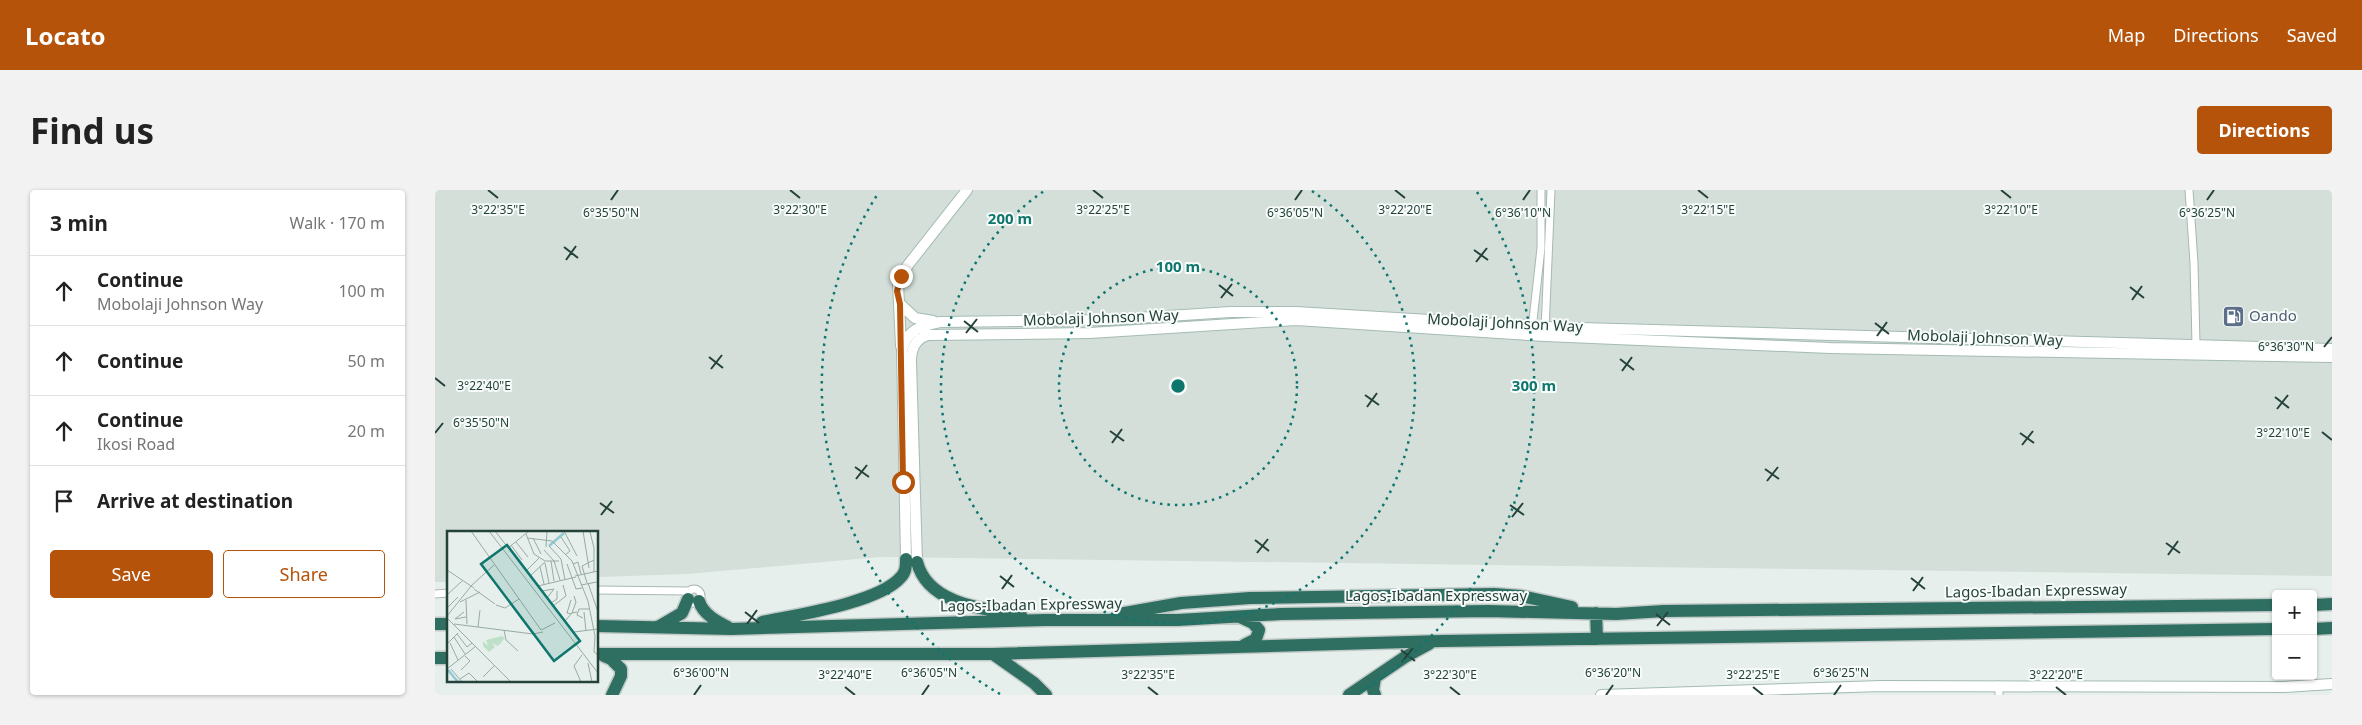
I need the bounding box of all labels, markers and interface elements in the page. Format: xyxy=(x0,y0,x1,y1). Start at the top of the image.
text: Locato xyxy=(25,19,106,52)
text: Map xyxy=(2108,23,2145,47)
text: Directions xyxy=(2173,23,2259,47)
text: Saved xyxy=(2287,23,2337,47)
button: Directions xyxy=(2197,106,2332,154)
text: Find us xyxy=(30,107,154,154)
text: 3°22'35"E xyxy=(471,201,525,218)
text: 3°22'30"E xyxy=(773,201,827,218)
text: 3°22'25"E xyxy=(1076,201,1130,218)
text: 3°22'20"E xyxy=(1378,201,1432,218)
text: 3°22'15"E xyxy=(1681,201,1735,218)
text: 3°22'10"E xyxy=(1984,201,2038,218)
text: 6°35'50"N xyxy=(583,204,639,221)
text: 6°36'05"N xyxy=(1267,204,1323,221)
text: 6°36'10"N xyxy=(1495,204,1551,221)
text: 6°36'25"N xyxy=(2179,204,2235,221)
text: 200 m xyxy=(988,208,1032,228)
text: 3 min xyxy=(50,209,108,237)
text: Walk · 170 m xyxy=(290,212,385,234)
text: 100 m xyxy=(1156,256,1200,276)
route end xyxy=(890,265,913,288)
text: Continue xyxy=(97,267,183,293)
icon: ahead xyxy=(50,277,78,305)
text: 100 m xyxy=(338,280,385,302)
text: Mobolaji Johnson Way xyxy=(97,293,263,315)
street label: Mobolaji Johnson Way xyxy=(1023,304,1179,330)
fuel station icon: Oando xyxy=(2221,304,2245,328)
place label: Oando xyxy=(2249,305,2297,325)
street label: Mobolaji Johnson Way xyxy=(1427,308,1584,336)
street label: Mobolaji Johnson Way xyxy=(1907,324,2064,350)
text: 6°36'30"N xyxy=(2258,338,2314,355)
icon: ahead xyxy=(50,347,78,375)
text: Continue xyxy=(97,348,183,374)
text: 50 m xyxy=(348,350,385,372)
text: 300 m xyxy=(1512,375,1556,395)
text: 3°22'40"E xyxy=(457,377,511,394)
centre of rings xyxy=(1169,377,1187,395)
text: Continue xyxy=(97,407,183,433)
text: 6°35'50"N xyxy=(453,414,509,431)
icon: ahead xyxy=(50,417,78,445)
text: 20 m xyxy=(348,420,385,442)
text: 3°22'10"E xyxy=(2256,424,2310,441)
text: Ikosi Road xyxy=(97,433,175,455)
route start xyxy=(892,471,915,494)
icon: arrive xyxy=(50,487,78,515)
text: Arrive at destination xyxy=(97,488,293,514)
inset map xyxy=(447,531,599,682)
button: Save xyxy=(50,550,213,598)
button: Share xyxy=(223,550,385,598)
street label: Lagos-Ibadan Expressway xyxy=(1945,578,2128,602)
street label: Lagos-Ibadan Expressway xyxy=(1345,585,1527,605)
map controls xyxy=(2272,590,2317,680)
button: + xyxy=(2272,590,2317,635)
street label: Lagos-Ibadan Expressway xyxy=(940,592,1123,616)
button: − xyxy=(2272,635,2317,680)
text: 6°36'00"N xyxy=(673,664,729,681)
text: 6°36'05"N xyxy=(901,664,957,681)
text: 6°36'20"N xyxy=(1585,664,1641,681)
text: 6°36'25"N xyxy=(1813,664,1869,681)
text: 3°22'40"E xyxy=(818,666,872,683)
text: 3°22'35"E xyxy=(1121,666,1175,683)
text: 3°22'30"E xyxy=(1423,666,1477,683)
text: 3°22'25"E xyxy=(1726,666,1780,683)
text: 3°22'20"E xyxy=(2029,666,2083,683)

